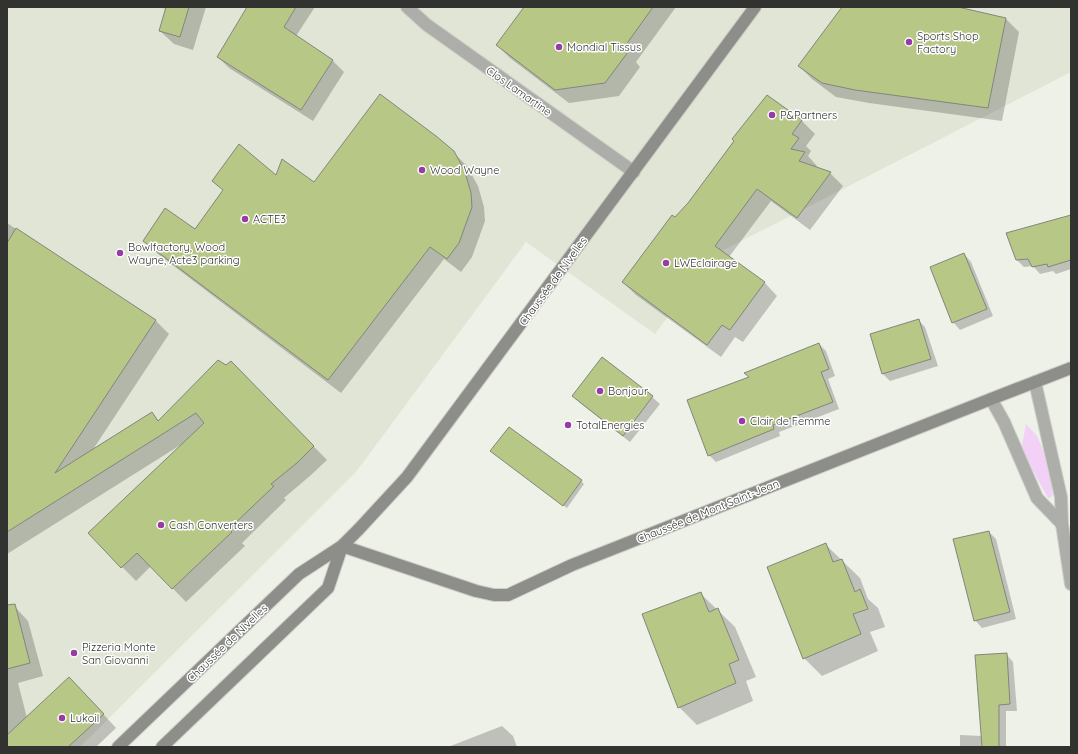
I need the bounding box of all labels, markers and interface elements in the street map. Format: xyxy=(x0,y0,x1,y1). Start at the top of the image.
place label: Sports Shop Factory xyxy=(917,29,979,56)
marker: Sports Shop Factory xyxy=(904,37,914,47)
place label: Mondial Tissus xyxy=(567,40,641,54)
marker: Mondial Tissus xyxy=(554,42,564,52)
street label: Clos Lamartine xyxy=(484,63,554,119)
place label: P&Partners xyxy=(780,108,837,122)
marker: P&Partners xyxy=(767,110,777,120)
place label: Wood Wayne xyxy=(430,163,499,177)
marker: Wood Wayne xyxy=(417,165,427,175)
place label: ACTE3 xyxy=(253,212,286,226)
marker: ACTE3 xyxy=(240,214,250,224)
street label: Chaussée de Nivelles xyxy=(516,234,590,328)
place label: Bowlfactory, Wood Wayne, Acte3 parking xyxy=(128,240,240,267)
marker: Bowlfactory, Wood Wayne, Acte3 parking xyxy=(115,248,125,258)
place label: LWEclairage xyxy=(674,256,737,270)
marker: LWEclairage xyxy=(661,258,671,268)
place label: Bonjour xyxy=(608,384,649,398)
marker: Bonjour xyxy=(595,386,605,396)
place label: Clair de Femme xyxy=(750,414,830,428)
marker: Clair de Femme xyxy=(737,416,747,426)
place label: TotalEnergies xyxy=(576,418,644,432)
marker: TotalEnergies xyxy=(563,420,573,430)
street label: Chaussée de Mont Saint-Jean xyxy=(635,476,781,546)
place label: Cash Converters xyxy=(169,518,253,532)
marker: Cash Converters xyxy=(156,520,166,530)
street label: Chaussée de Nivelles xyxy=(184,601,270,685)
place label: Pizzeria Monte San Giovanni xyxy=(82,640,156,667)
marker: Pizzeria Monte San Giovanni xyxy=(69,648,79,658)
place label: Lukoil xyxy=(70,711,99,725)
marker: Lukoil xyxy=(57,713,67,723)

